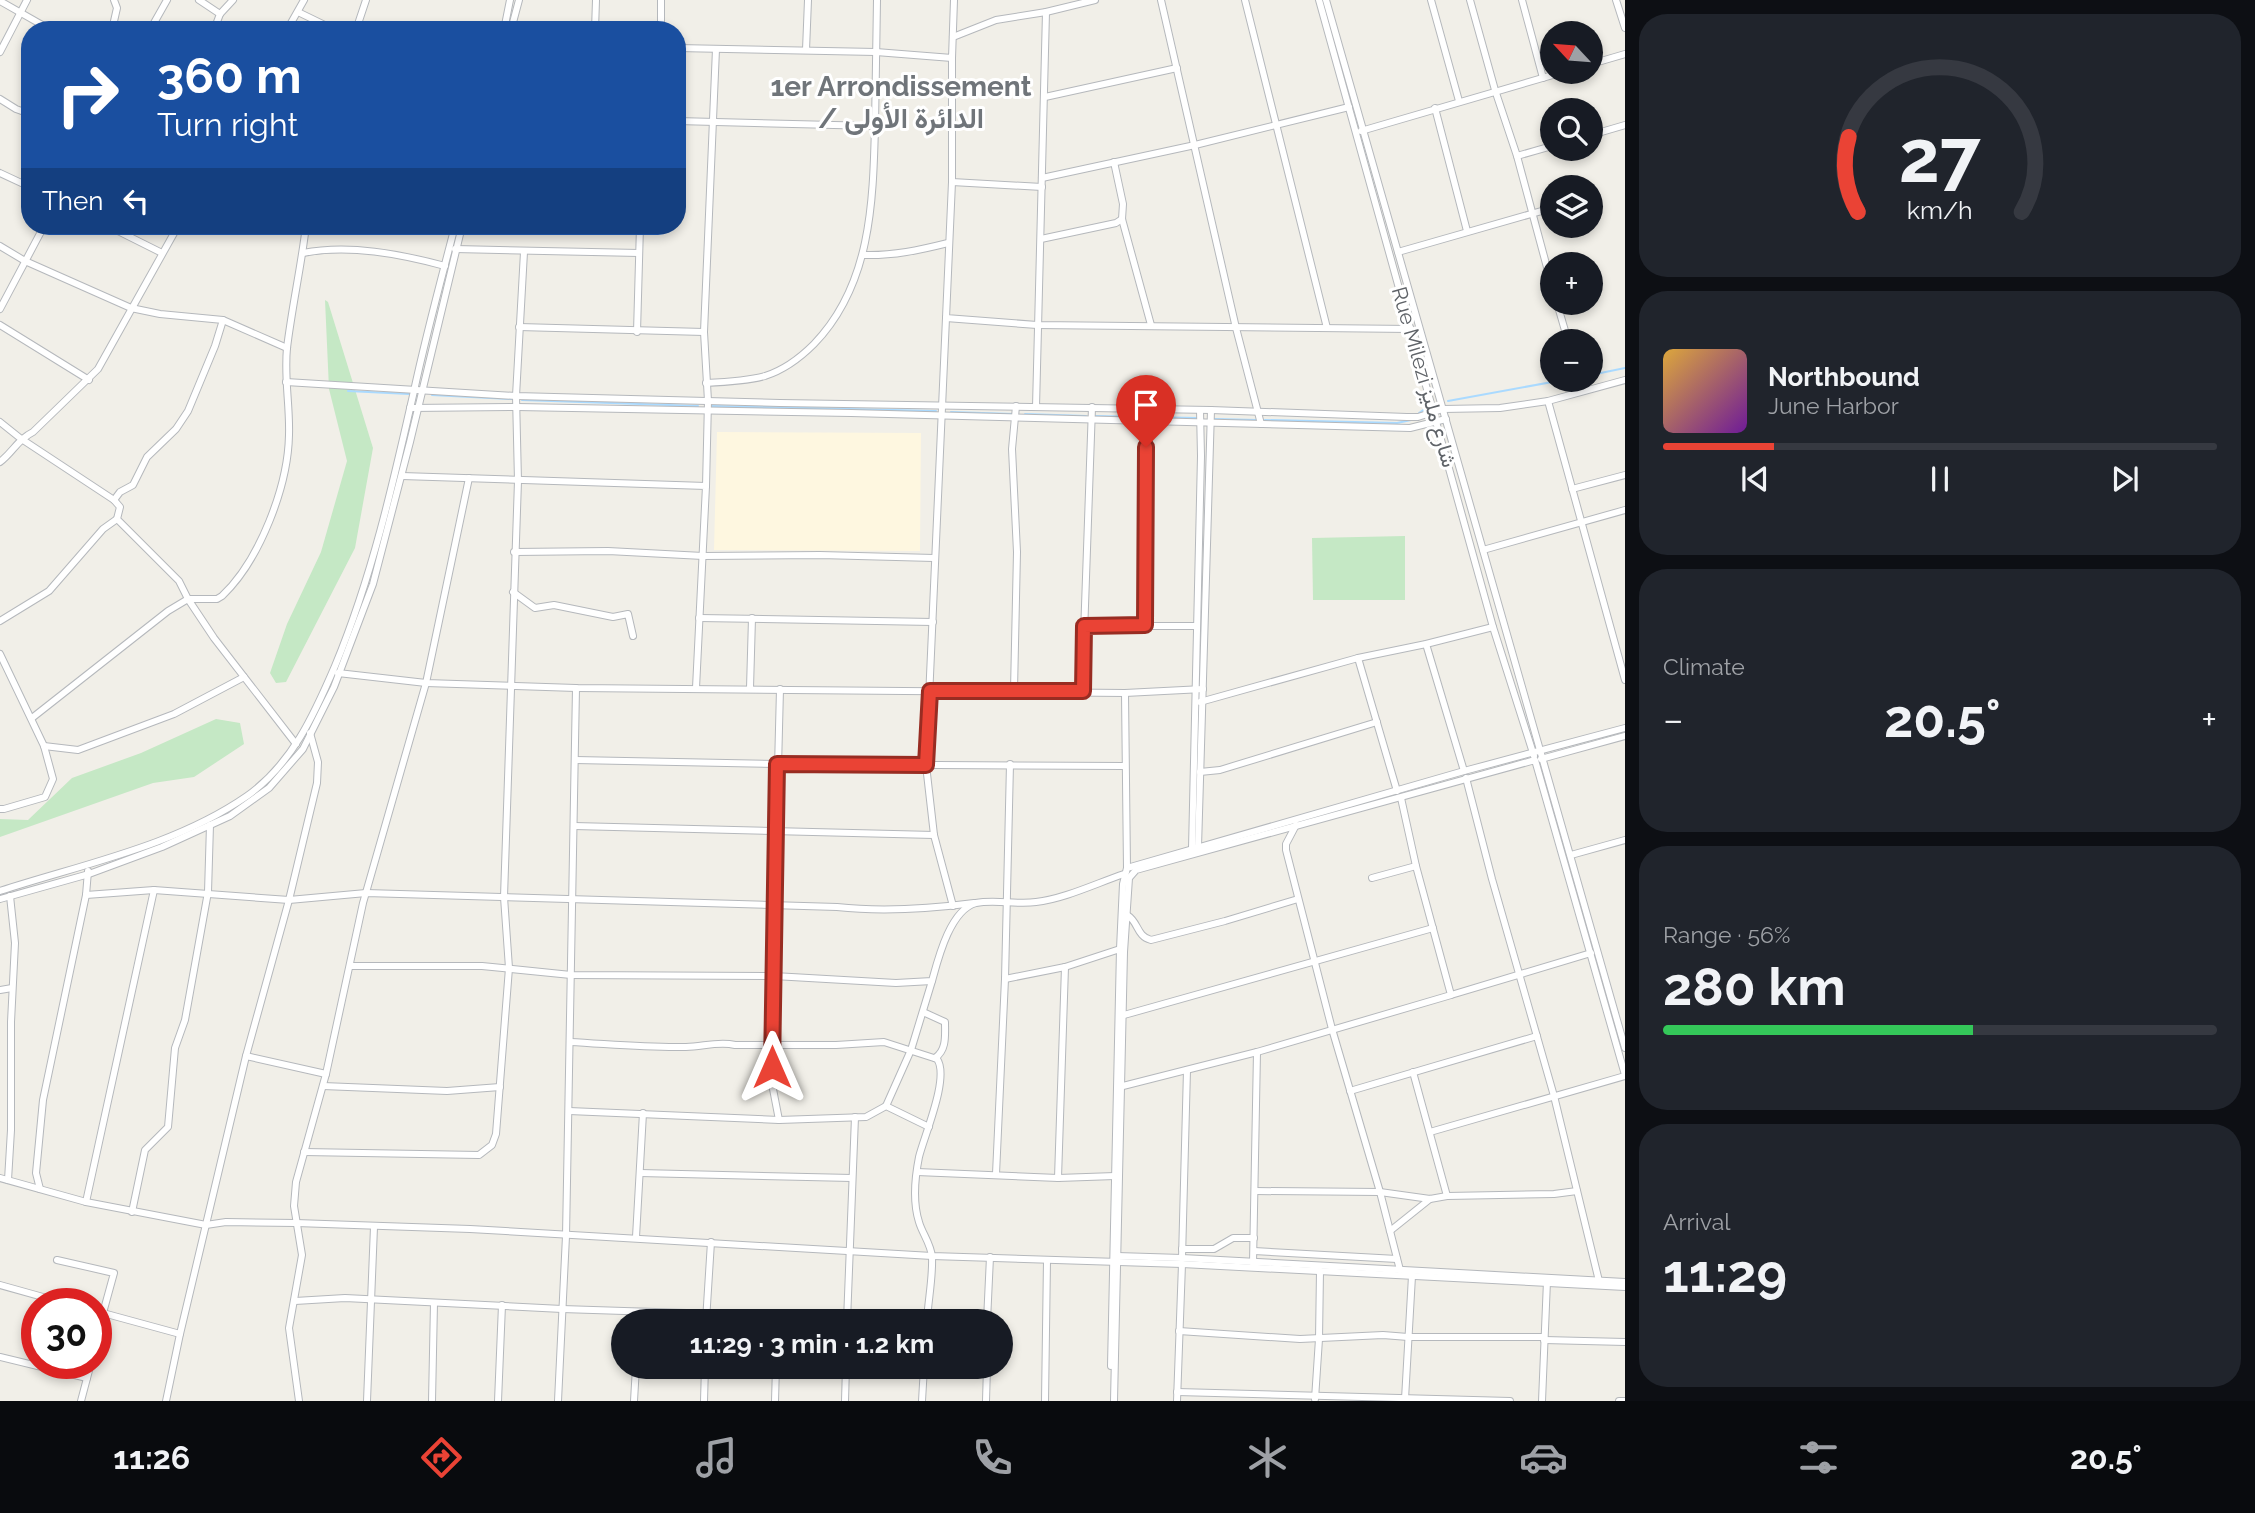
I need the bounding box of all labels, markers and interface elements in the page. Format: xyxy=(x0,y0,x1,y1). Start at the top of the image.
north arrow xyxy=(1540,21,1603,84)
map controls xyxy=(1540,21,1603,392)
text: 360 m xyxy=(157,47,302,104)
icon: right xyxy=(42,49,133,140)
district label: 1er Arrondissement / الدائرة الأولى xyxy=(771,70,1032,136)
button: search xyxy=(1540,98,1603,161)
text: Turn right xyxy=(157,106,298,143)
text: 27 xyxy=(1899,114,1981,199)
button: layers xyxy=(1540,175,1603,238)
icon: left xyxy=(117,182,155,220)
text: Then xyxy=(42,186,103,216)
text: km/h xyxy=(1907,195,1973,225)
button: + xyxy=(1540,252,1603,315)
street label: Rue Milezi شارع مليز xyxy=(1385,284,1462,471)
button: − xyxy=(1540,329,1603,392)
text: Northbound xyxy=(1768,362,1920,392)
pin xyxy=(1116,375,1176,447)
icon: arrive xyxy=(1127,386,1165,424)
text: June Harbor xyxy=(1768,392,1899,419)
icon: previous xyxy=(1736,460,1774,498)
icon: pause xyxy=(1921,460,1959,498)
icon: next xyxy=(2106,460,2144,498)
text: Climate xyxy=(1663,653,1745,680)
text: 20.5° xyxy=(1884,688,2001,749)
text: − xyxy=(1663,697,1683,742)
text: + xyxy=(2201,697,2217,742)
text: Range · 56% xyxy=(1663,921,1790,948)
text: 280 km xyxy=(1663,956,1846,1017)
position arrow xyxy=(735,1030,809,1104)
text: Arrival xyxy=(1663,1208,1730,1235)
text: 11:29 xyxy=(1663,1243,1787,1304)
speed limit sign: 30 xyxy=(21,1288,112,1379)
text: 11:29 · 3 min · 1.2 km xyxy=(690,1329,934,1359)
icon: directions xyxy=(417,1433,466,1482)
icon: music xyxy=(692,1433,741,1482)
icon: phone xyxy=(968,1433,1017,1482)
icon: climate xyxy=(1243,1433,1292,1482)
icon: car xyxy=(1519,1433,1568,1482)
icon: filters xyxy=(1794,1433,1843,1482)
text: 11:26 xyxy=(113,1439,190,1476)
text: 20.5° xyxy=(2070,1439,2142,1476)

